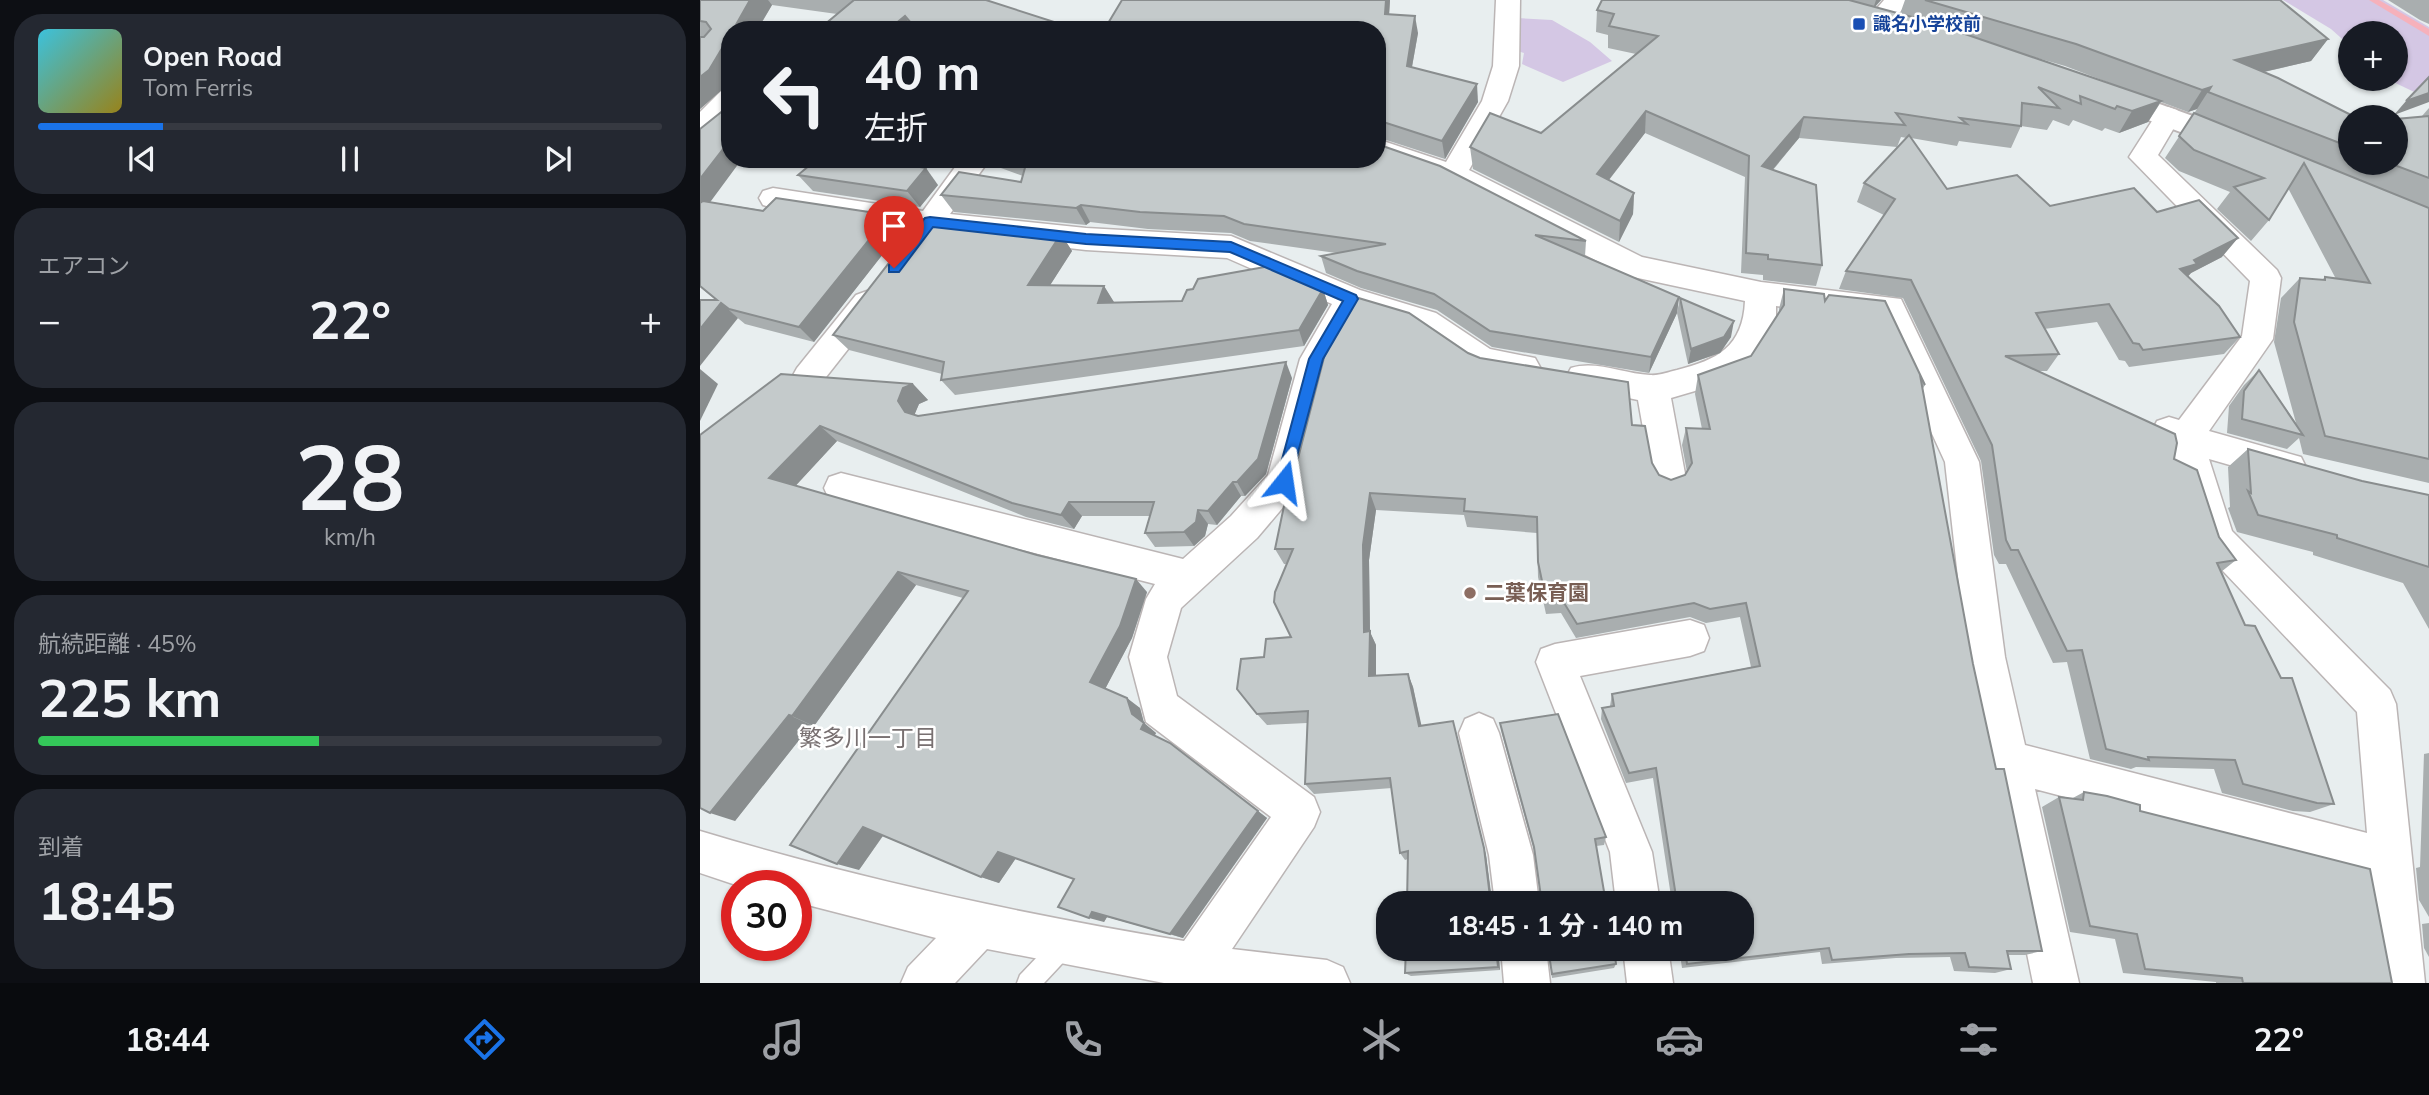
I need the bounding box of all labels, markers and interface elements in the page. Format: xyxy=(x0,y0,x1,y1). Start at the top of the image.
place label: 識名小学校前 xyxy=(1873,12,1981,35)
marker: 識名小学校前 xyxy=(1851,16,1867,32)
map controls xyxy=(2338,21,2408,175)
button: + xyxy=(2338,21,2408,91)
text: Open Road xyxy=(143,40,282,73)
text: 40 m xyxy=(864,41,980,102)
icon: left xyxy=(749,49,840,140)
text: Tom Ferris xyxy=(143,73,253,102)
button: − xyxy=(2338,105,2408,175)
text: 左折 xyxy=(864,107,928,147)
icon: previous xyxy=(123,140,161,178)
icon: pause xyxy=(331,140,369,178)
icon: next xyxy=(539,140,577,178)
pin xyxy=(864,196,924,268)
icon: arrive xyxy=(875,207,913,245)
text: エアコン xyxy=(38,251,130,280)
text: 22° xyxy=(309,287,391,352)
text: − xyxy=(38,296,61,344)
text: + xyxy=(639,296,662,344)
text: 28 xyxy=(295,419,405,533)
position arrow xyxy=(1247,445,1321,519)
text: km/h xyxy=(324,522,376,551)
place label: 二葉保育園 xyxy=(1484,579,1589,605)
marker: 二葉保育園 xyxy=(1462,585,1478,601)
text: 航続距離 · 45% xyxy=(38,629,196,658)
text: 225 km xyxy=(38,665,221,730)
district label: 繁多川一丁目 xyxy=(799,723,937,752)
text: 到着 xyxy=(38,832,84,861)
text: 18:45 xyxy=(38,868,176,933)
speed limit sign: 30 xyxy=(721,870,812,961)
text: 18:45 · 1 分 · 140 m xyxy=(1447,909,1683,942)
icon: directions xyxy=(460,1015,509,1064)
icon: music xyxy=(759,1015,808,1064)
icon: phone xyxy=(1058,1015,1107,1064)
icon: climate xyxy=(1357,1015,1406,1064)
icon: car xyxy=(1655,1015,1704,1064)
icon: filters xyxy=(1954,1015,2003,1064)
text: 18:44 xyxy=(125,1019,210,1059)
text: 22° xyxy=(2253,1019,2304,1059)

